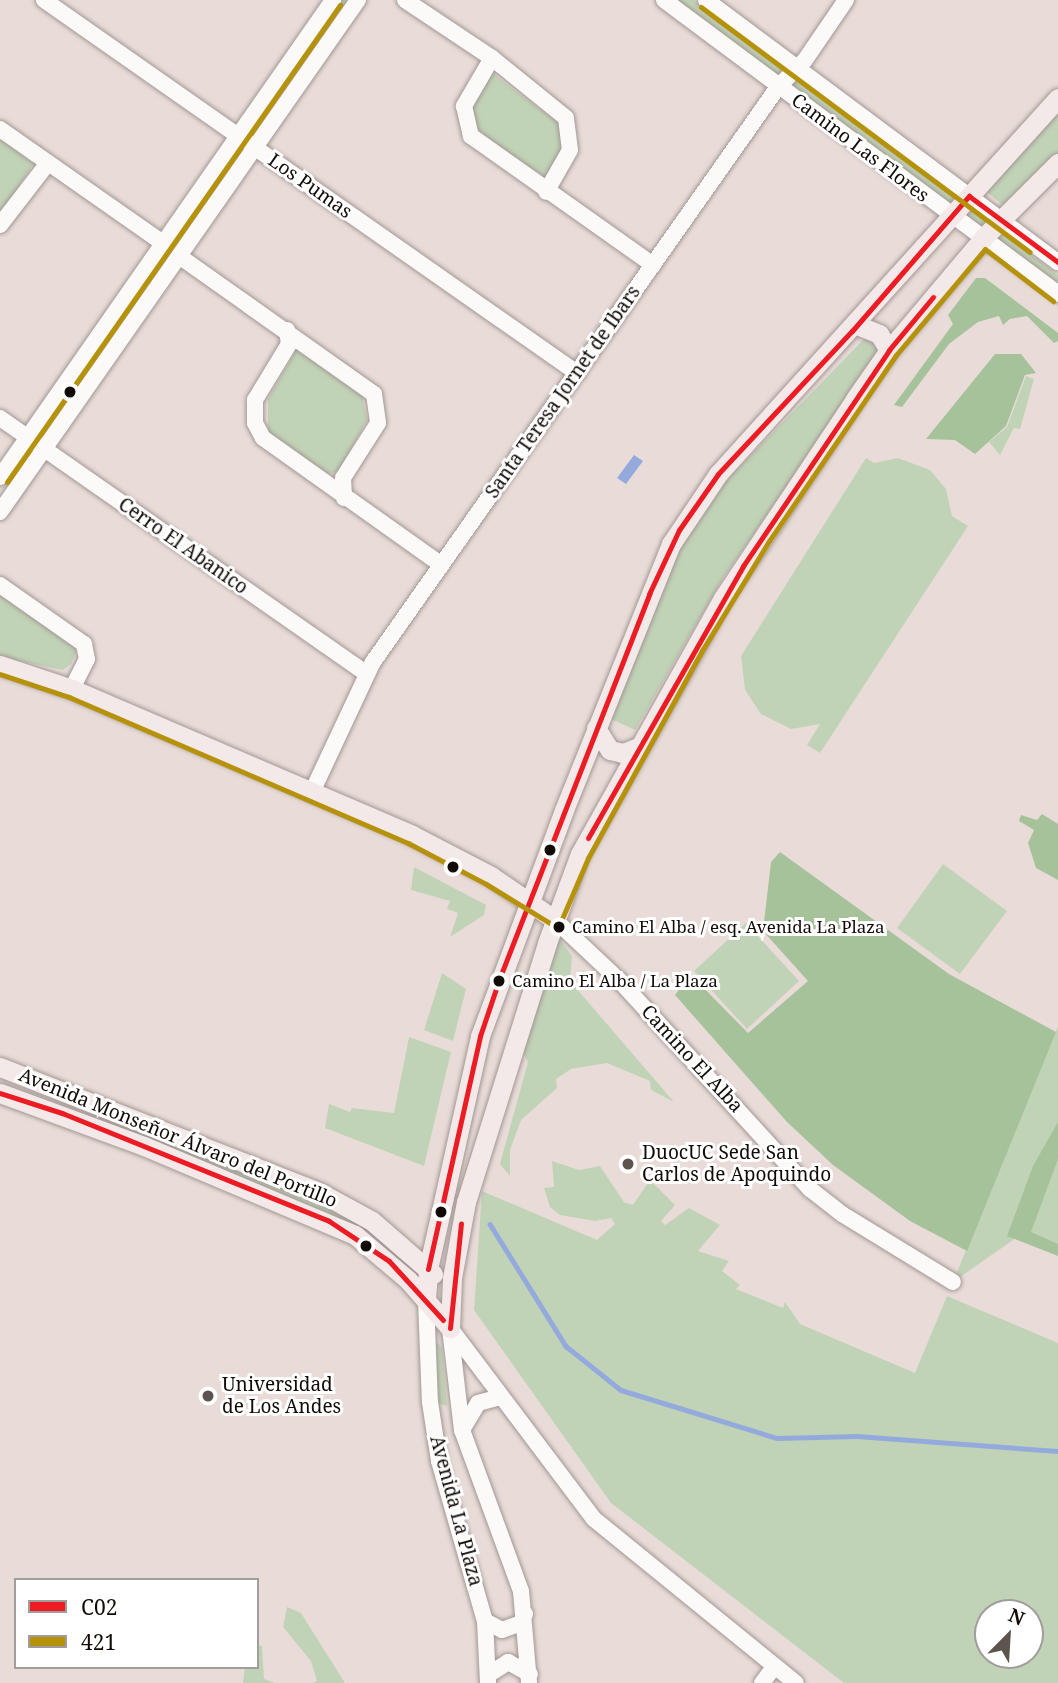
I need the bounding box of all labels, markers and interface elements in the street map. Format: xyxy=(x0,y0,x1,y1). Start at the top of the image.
street label: Camino Las Flores xyxy=(787,89,933,207)
street label: Los Pumas xyxy=(264,149,356,223)
street label: Santa Teresa Jornet de Ibars xyxy=(481,281,645,503)
unlabelled marker xyxy=(63,385,77,399)
street label: Cerro El Abanico xyxy=(114,493,252,599)
unlabelled marker xyxy=(543,843,557,857)
unlabelled marker xyxy=(446,860,460,874)
place label: Camino El Alba / esq. Avenida La Plaza xyxy=(572,917,885,937)
marker: Camino El Alba / esq. Avenida La Plaza xyxy=(552,920,566,934)
place label: Camino El Alba / La Plaza xyxy=(512,971,718,991)
marker: Camino El Alba / La Plaza xyxy=(492,974,506,988)
street label: Camino El Alba xyxy=(636,1000,748,1118)
street label: Avenida Monseñor Álvaro del Portillo xyxy=(15,1063,341,1213)
place label: DuocUC Sede San Carlos de Apoquindo xyxy=(642,1142,831,1186)
marker: DuocUC Sede San Carlos de Apoquindo xyxy=(620,1156,636,1172)
unlabelled marker xyxy=(434,1205,448,1219)
unlabelled marker xyxy=(359,1239,373,1253)
place label: Universidad de Los Andes xyxy=(222,1374,341,1418)
marker: Universidad de Los Andes xyxy=(200,1388,216,1404)
street label: Avenida La Plaza xyxy=(425,1433,487,1589)
legend xyxy=(14,1578,259,1669)
text: C02 xyxy=(81,1593,117,1621)
north arrow xyxy=(974,1599,1044,1669)
text: N xyxy=(1005,1602,1029,1632)
text: 421 xyxy=(81,1628,116,1656)

